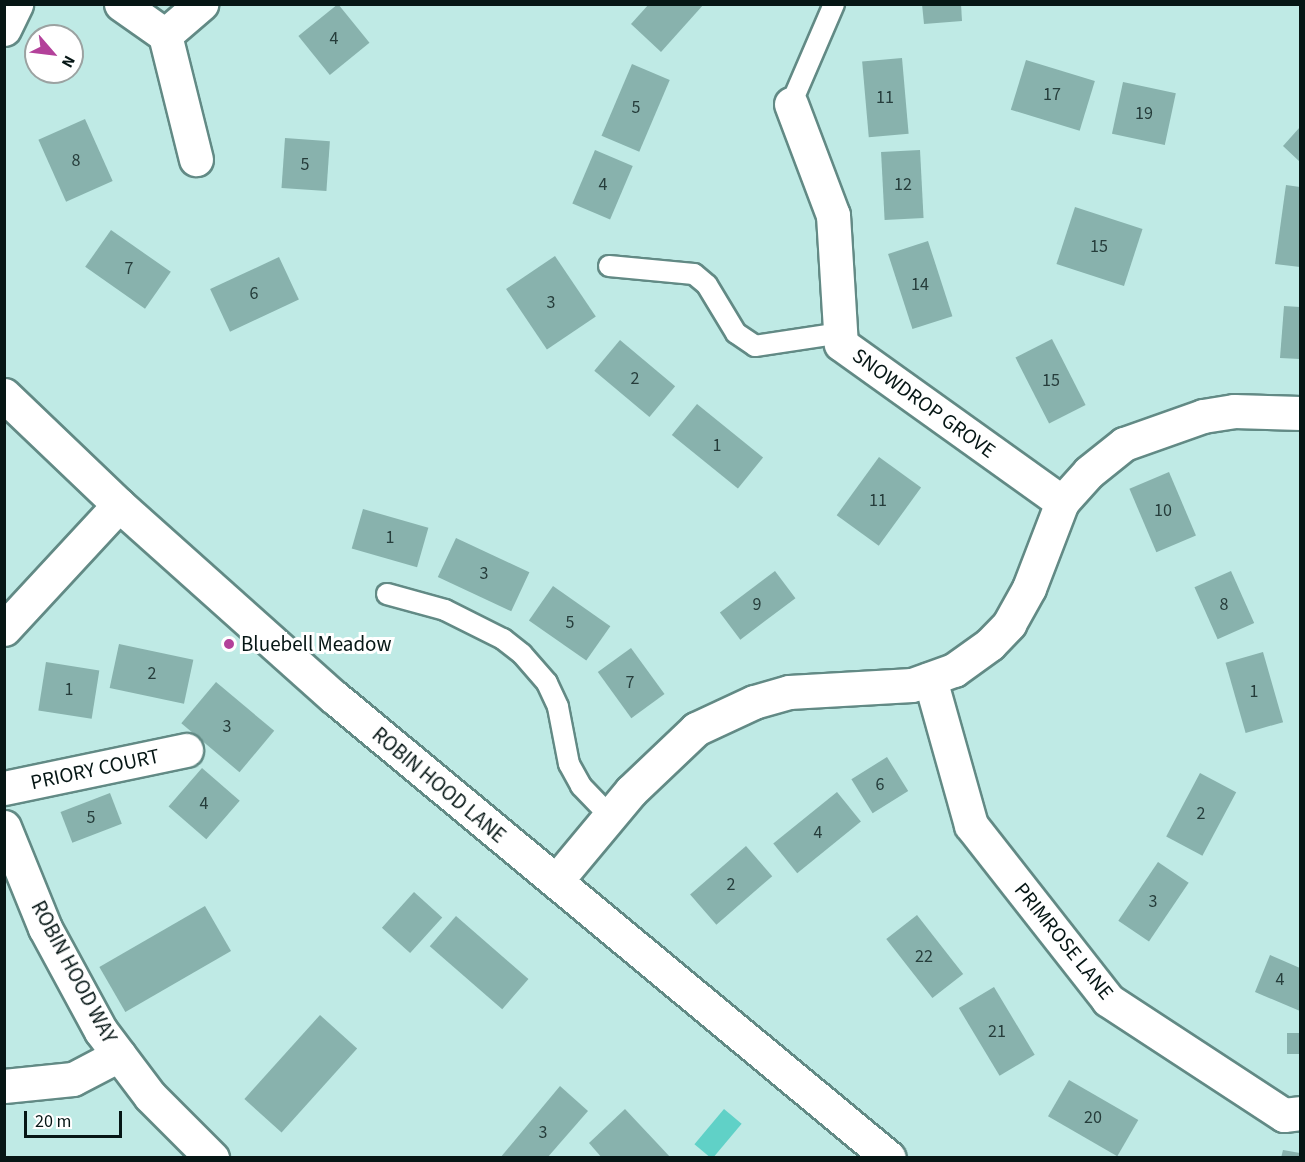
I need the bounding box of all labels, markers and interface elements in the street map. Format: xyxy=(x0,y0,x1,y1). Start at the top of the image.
north arrow xyxy=(24,24,84,84)
house number: 4 xyxy=(330,28,338,50)
text: N xyxy=(56,52,80,71)
house number: 17 xyxy=(1043,84,1061,106)
house number: 11 xyxy=(876,87,894,109)
house number: 5 xyxy=(632,97,640,119)
house number: 19 xyxy=(1135,103,1153,125)
house number: 8 xyxy=(72,150,80,172)
house number: 5 xyxy=(301,154,309,176)
house number: 4 xyxy=(599,174,607,196)
house number: 12 xyxy=(894,174,912,196)
house number: 15 xyxy=(1090,236,1108,258)
house number: 7 xyxy=(125,258,133,280)
house number: 14 xyxy=(911,274,929,296)
house number: 6 xyxy=(250,283,258,305)
house number: 3 xyxy=(547,292,555,314)
street label: SNOWDROP GROVE xyxy=(848,343,1000,463)
house number: 2 xyxy=(631,368,639,390)
house number: 15 xyxy=(1042,370,1060,392)
house number: 1 xyxy=(713,435,721,457)
house number: 11 xyxy=(869,490,887,512)
house number: 10 xyxy=(1154,500,1172,522)
house number: 1 xyxy=(386,527,394,549)
house number: 3 xyxy=(480,563,488,585)
house number: 9 xyxy=(753,594,761,616)
house number: 8 xyxy=(1220,594,1228,616)
house number: 5 xyxy=(566,612,574,634)
place label: Bluebell Meadow xyxy=(241,631,392,657)
marker: Bluebell Meadow xyxy=(222,637,236,651)
house number: 2 xyxy=(148,663,156,685)
house number: 7 xyxy=(626,672,634,694)
house number: 1 xyxy=(65,679,73,701)
house number: 1 xyxy=(1250,681,1258,703)
house number: 3 xyxy=(223,716,231,738)
street label: ROBIN HOOD LANE xyxy=(367,722,511,848)
street label: PRIORY COURT xyxy=(28,743,162,795)
house number: 6 xyxy=(876,774,884,796)
house number: 4 xyxy=(200,793,208,815)
house number: 2 xyxy=(1197,803,1205,825)
house number: 5 xyxy=(87,807,95,829)
house number: 4 xyxy=(814,822,822,844)
house number: 2 xyxy=(727,874,735,896)
street label: PRIMROSE LANE xyxy=(1009,877,1119,1005)
house number: 3 xyxy=(1149,891,1157,913)
street label: ROBIN HOOD WAY xyxy=(26,896,122,1048)
house number: 22 xyxy=(915,946,933,968)
house number: 4 xyxy=(1276,969,1284,991)
house number: 21 xyxy=(988,1021,1006,1043)
scale bar xyxy=(27,1099,124,1137)
house number: 20 xyxy=(1084,1107,1102,1129)
text: 20 m xyxy=(35,1109,71,1134)
house number: 3 xyxy=(539,1122,547,1144)

